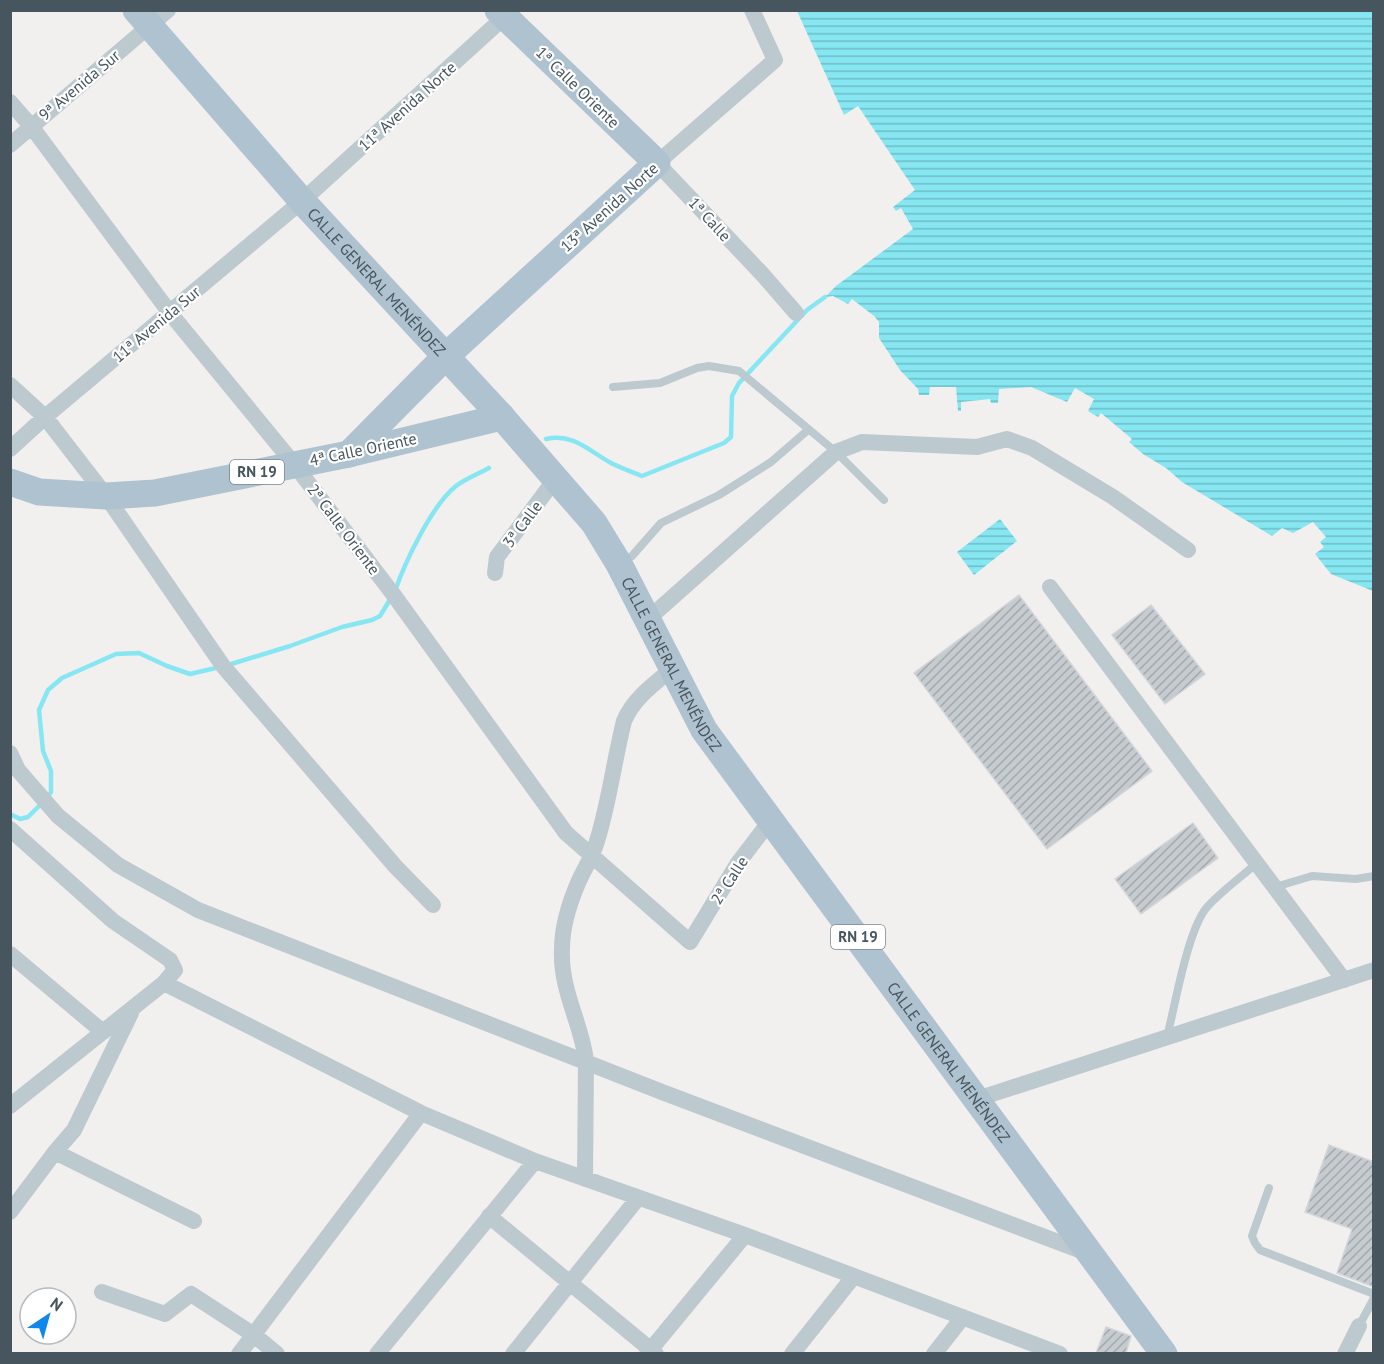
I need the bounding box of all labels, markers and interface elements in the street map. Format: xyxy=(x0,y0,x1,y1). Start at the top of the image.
street label: 1ª Calle Oriente xyxy=(532,42,624,132)
street label: 9ª Avenida Sur xyxy=(34,45,124,125)
street label: 11ª Avenida Norte xyxy=(354,57,460,155)
street label: 13ª Avenida Norte xyxy=(556,158,662,256)
street label: 1ª Calle xyxy=(684,193,736,245)
street label: CALLE GENERAL MENÉNDEZ xyxy=(303,203,450,360)
street label: 11ª Avenida Sur xyxy=(108,281,204,366)
street label: 4ª Calle Oriente xyxy=(308,428,418,470)
road number: RN 19 xyxy=(230,460,284,484)
street label: 2ª Calle Oriente xyxy=(303,480,385,578)
street label: 3ª Calle xyxy=(498,497,546,551)
street label: CALLE GENERAL MENÉNDEZ xyxy=(617,574,726,756)
street label: 2ª Calle xyxy=(706,852,752,908)
road number: RN 19 xyxy=(831,925,885,949)
street label: CALLE GENERAL MENÉNDEZ xyxy=(883,978,1015,1147)
north arrow xyxy=(18,1286,78,1346)
text: N xyxy=(47,1293,67,1315)

